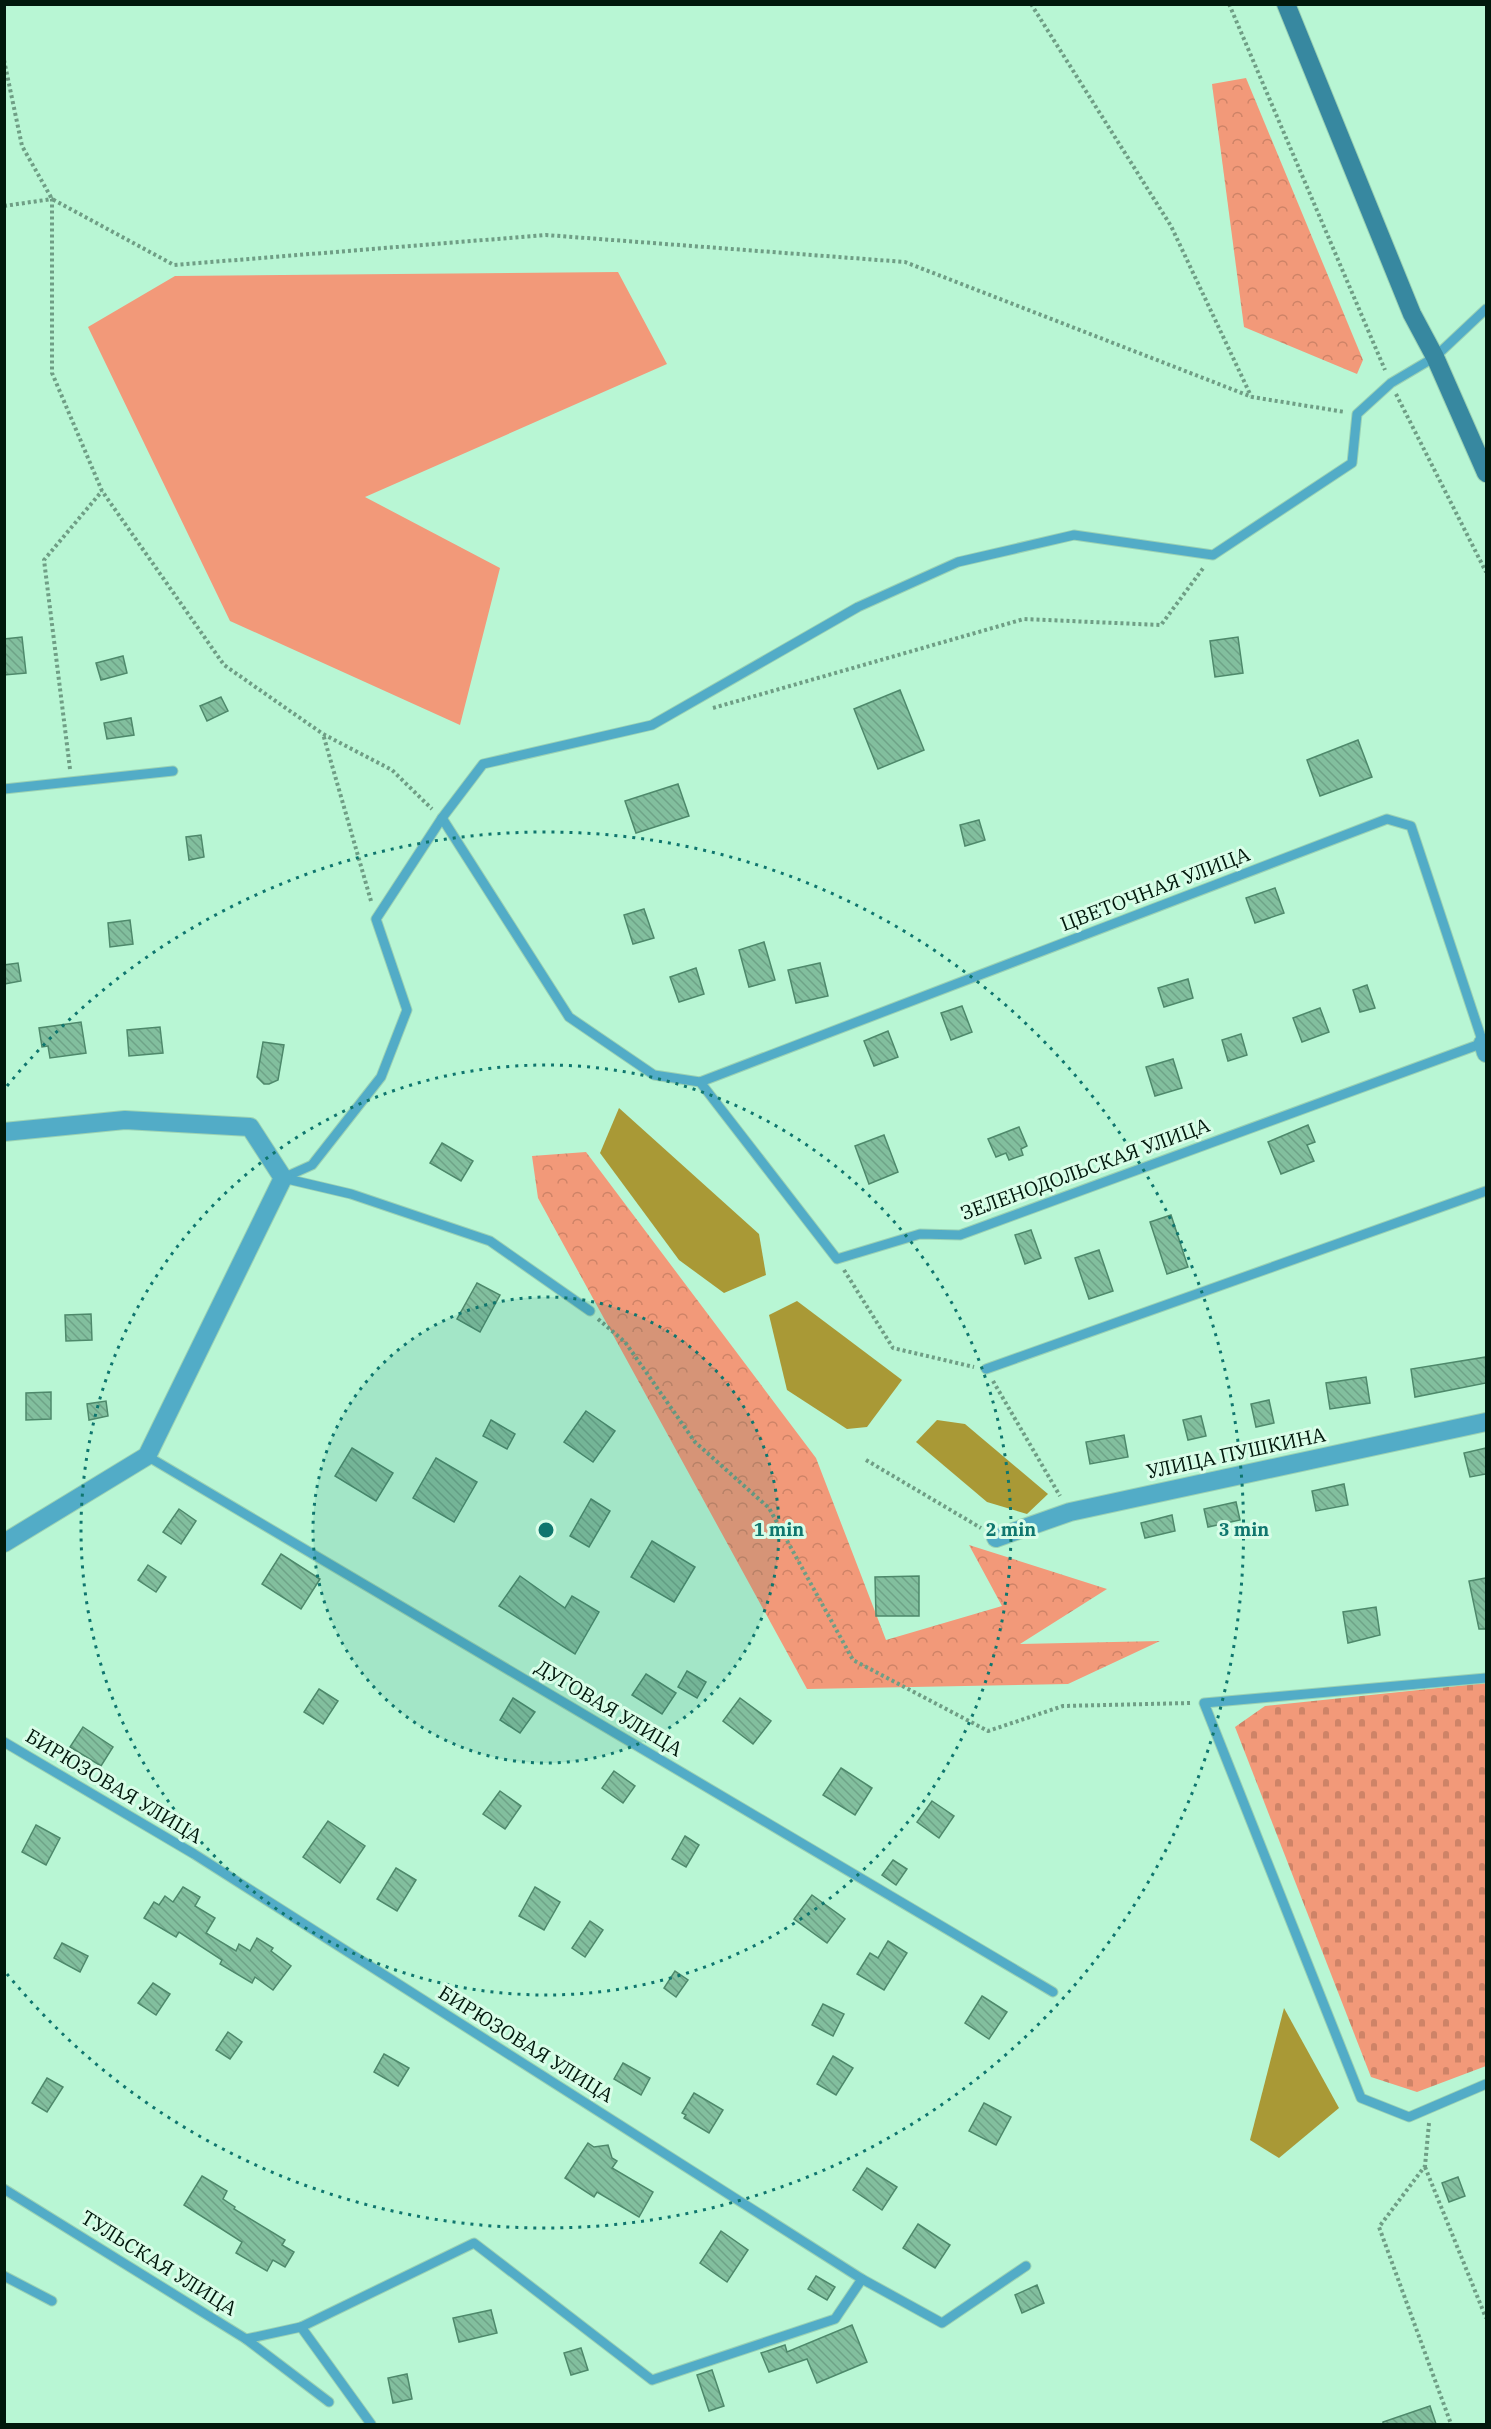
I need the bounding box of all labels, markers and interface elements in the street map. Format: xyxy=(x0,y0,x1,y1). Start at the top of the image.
street label: ЦВЕТОЧНАЯ УЛИЦА xyxy=(1056,840,1254,937)
street label: ЗЕЛЕНОДОЛЬСКАЯ УЛИЦА xyxy=(956,1111,1213,1226)
street label: УЛИЦА ПУШКИНА xyxy=(1144,1420,1328,1485)
text: 1 min xyxy=(754,1518,804,1541)
text: 2 min xyxy=(986,1518,1036,1541)
text: 3 min xyxy=(1219,1518,1269,1541)
centre of rings xyxy=(536,1520,556,1540)
street label: ДУГОВАЯ УЛИЦА xyxy=(531,1653,688,1762)
street label: БИРЮЗОВАЯ УЛИЦА xyxy=(21,1722,208,1849)
street label: БИРЮЗОВАЯ УЛИЦА xyxy=(434,1979,619,2109)
street label: ТУЛЬСКАЯ УЛИЦА xyxy=(76,2204,243,2322)

